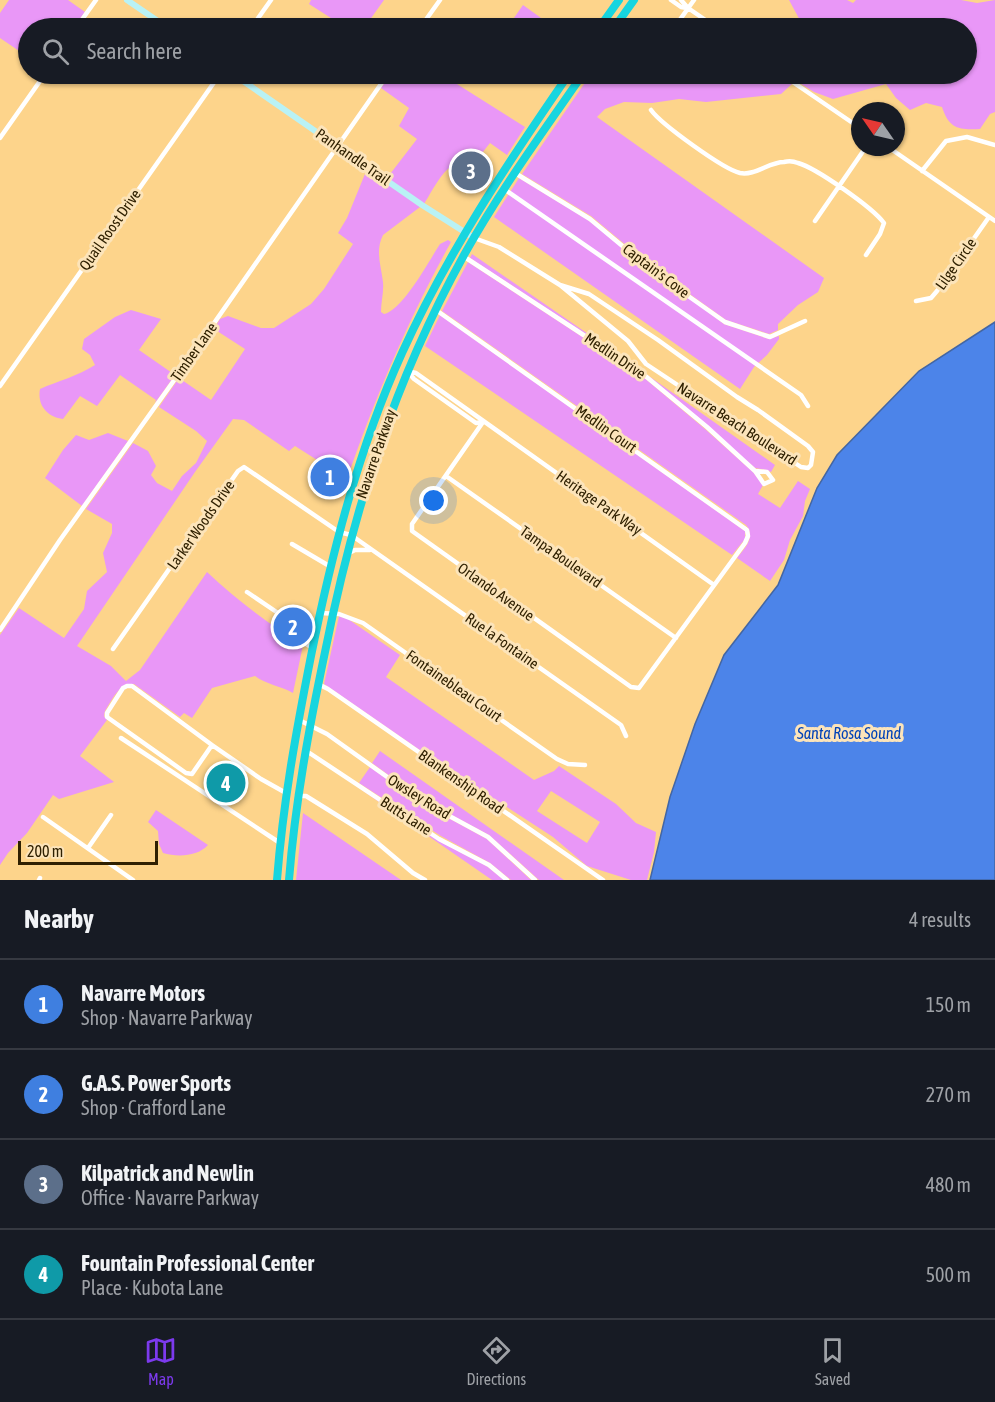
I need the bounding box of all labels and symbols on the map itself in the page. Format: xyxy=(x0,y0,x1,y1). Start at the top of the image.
north arrow xyxy=(851,102,905,156)
street label: Panhandle Trail xyxy=(313,125,394,188)
pin: 3 xyxy=(452,148,490,194)
street label: Quail Roost Drive xyxy=(75,186,144,273)
street label: Lilge Circle xyxy=(932,235,980,293)
street label: Captain's Cove xyxy=(620,240,693,301)
street label: Timber Lane xyxy=(167,319,220,384)
street label: Medlin Drive xyxy=(582,329,649,382)
street label: Navarre Beach Boulevard xyxy=(674,379,800,468)
street label: Medlin Court xyxy=(573,401,640,456)
street label: Navarre Parkway xyxy=(352,407,399,501)
pin: 1 xyxy=(310,454,350,500)
street label: Heritage Park Way xyxy=(553,467,645,538)
street label: Larker Woods Drive xyxy=(164,477,238,573)
your location xyxy=(419,486,448,515)
street label: Tampa Boulevard xyxy=(517,522,605,591)
street label: Orlando Avenue xyxy=(455,559,538,624)
pin: 2 xyxy=(274,604,312,650)
street label: Rue la Fontaine xyxy=(462,609,542,672)
street label: Fontainebleau Court xyxy=(403,646,505,725)
water label: Santa Rosa Sound xyxy=(796,724,901,742)
street label: Blankenship Road xyxy=(416,746,507,817)
pin: 4 xyxy=(206,760,246,806)
street label: Owsley Road xyxy=(385,771,454,822)
street label: Butts Lane xyxy=(378,793,435,838)
scale bar xyxy=(18,838,158,866)

